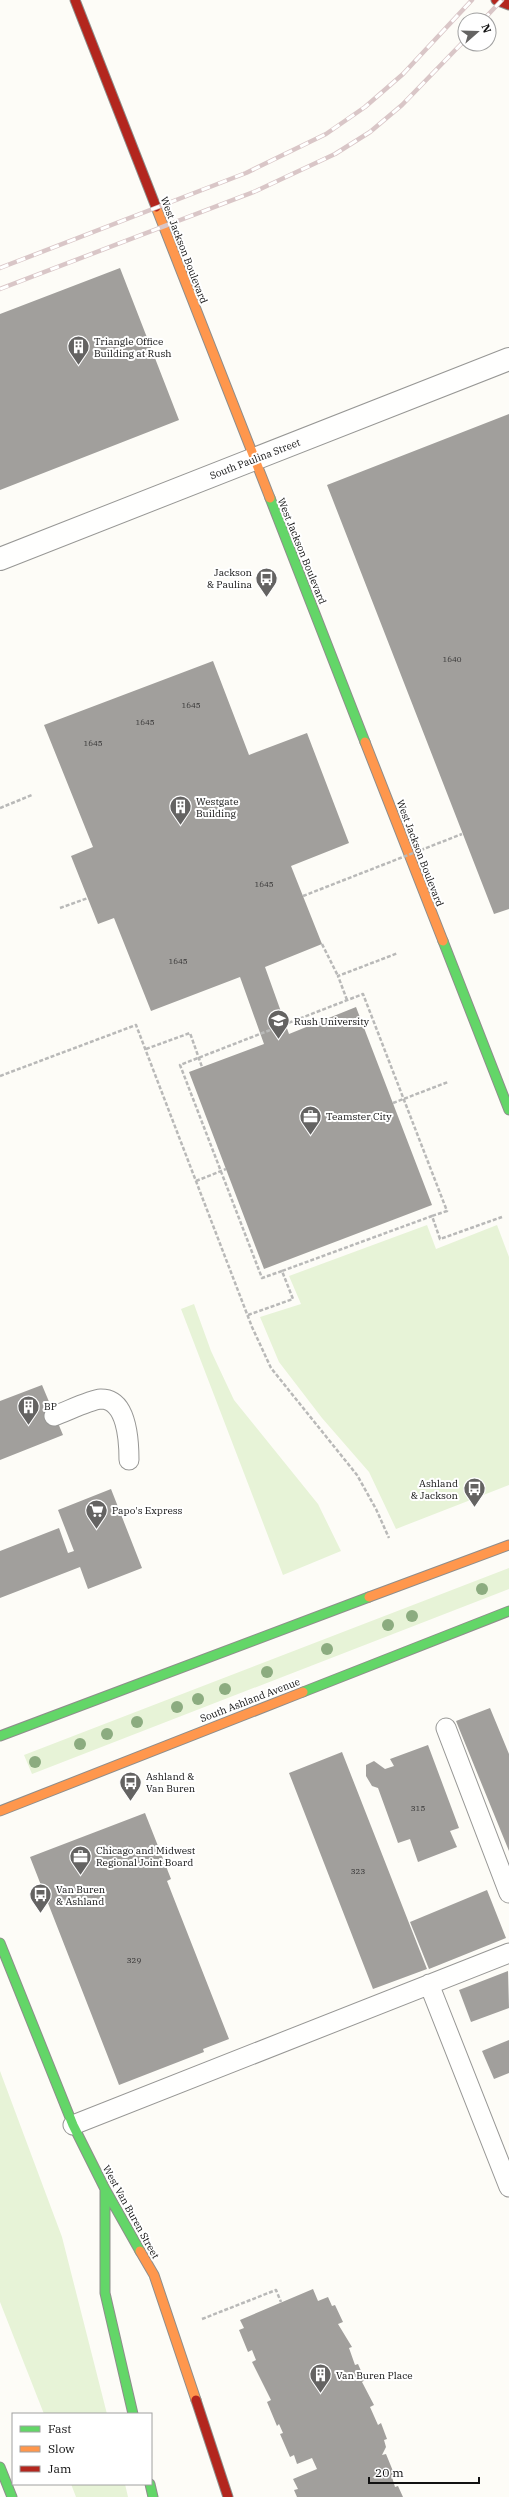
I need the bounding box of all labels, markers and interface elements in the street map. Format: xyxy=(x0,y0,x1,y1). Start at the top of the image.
north arrow xyxy=(457,12,497,52)
text: N xyxy=(478,22,495,35)
street label: West Jackson Boulevard xyxy=(158,195,210,305)
building icon: Triangle Office Building at Rush xyxy=(66,334,92,367)
place label: Triangle Office Building at Rush xyxy=(94,335,172,360)
street label: South Paulina Street xyxy=(208,436,303,482)
street label: West Jackson Boulevard xyxy=(275,496,329,606)
bus stop icon: Jackson & Paulina xyxy=(254,565,280,598)
place label: Jackson & Paulina xyxy=(207,566,253,591)
house number: 1640 xyxy=(442,654,462,664)
house number: 1645 xyxy=(181,700,201,710)
house number: 1645 xyxy=(135,717,155,727)
house number: 1645 xyxy=(83,738,103,748)
building icon: Westgate Building xyxy=(168,794,194,827)
place label: Westgate Building xyxy=(196,795,239,820)
street label: West Jackson Boulevard xyxy=(394,798,446,908)
house number: 1645 xyxy=(254,879,274,889)
house number: 1645 xyxy=(168,956,188,966)
school or university icon: Rush University xyxy=(265,1008,291,1041)
place label: Rush University xyxy=(294,1015,370,1028)
office icon: Teamster City xyxy=(297,1103,323,1136)
place label: Teamster City xyxy=(326,1110,392,1123)
building icon: BP xyxy=(16,1393,42,1426)
place label: BP xyxy=(44,1400,57,1413)
bus stop icon: Ashland & Jackson xyxy=(461,1476,487,1509)
place label: Ashland & Jackson xyxy=(411,1477,459,1502)
supermarket icon: Papo's Express xyxy=(83,1497,109,1530)
place label: Papo's Express xyxy=(112,1504,183,1517)
street label: South Ashland Avenue xyxy=(198,1675,302,1725)
bus stop icon: Ashland & Van Buren xyxy=(117,1769,143,1802)
place label: Ashland & Van Buren xyxy=(146,1770,196,1795)
house number: 315 xyxy=(411,1803,425,1813)
office icon: Chicago and Midwest Regional Joint Board xyxy=(67,1843,93,1876)
place label: Chicago and Midwest Regional Joint Board xyxy=(96,1844,196,1869)
house number: 323 xyxy=(351,1866,365,1876)
bus stop icon: Van Buren & Ashland xyxy=(28,1882,54,1915)
place label: Van Buren & Ashland xyxy=(56,1883,106,1908)
house number: 329 xyxy=(127,1955,141,1965)
street label: West Van Buren Street xyxy=(100,2163,162,2261)
building icon: Van Buren Place xyxy=(307,2362,333,2395)
place label: Van Buren Place xyxy=(336,2369,413,2382)
legend xyxy=(12,2413,152,2485)
text: Fast xyxy=(48,2421,72,2436)
text: Slow xyxy=(48,2441,75,2456)
scale bar xyxy=(369,2459,479,2485)
text: Jam xyxy=(48,2461,72,2476)
text: 20 m xyxy=(375,2465,404,2480)

